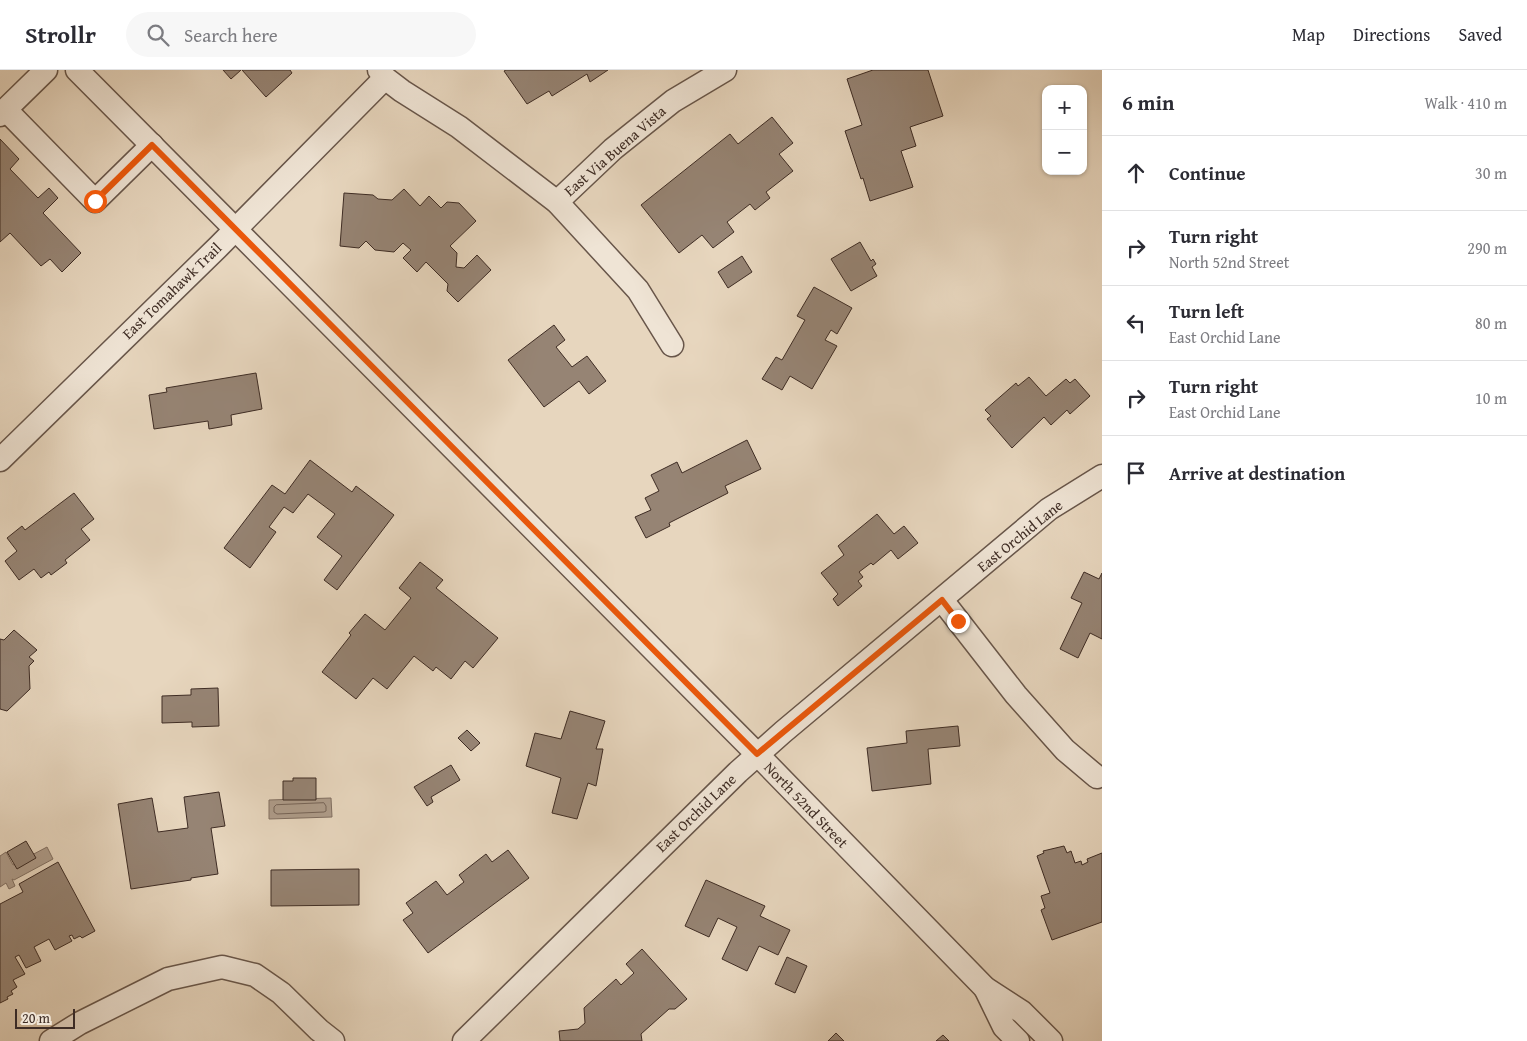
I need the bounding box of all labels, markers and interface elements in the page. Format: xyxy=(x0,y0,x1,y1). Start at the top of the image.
search box xyxy=(126,12,476,57)
text: Strollr xyxy=(25,17,96,52)
icon: search xyxy=(144,21,172,49)
text: Search here xyxy=(184,21,278,49)
text: Map xyxy=(1292,21,1325,48)
text: Directions xyxy=(1353,21,1430,48)
text: Saved xyxy=(1458,21,1502,48)
map controls xyxy=(1042,85,1087,175)
button: + xyxy=(1042,85,1087,130)
text: 6 min xyxy=(1122,87,1174,118)
text: Walk · 410 m xyxy=(1424,91,1507,115)
street label: East Via Buena Vista xyxy=(559,101,670,201)
button: − xyxy=(1042,130,1087,175)
icon: ahead xyxy=(1122,159,1150,187)
text: Continue xyxy=(1169,159,1246,187)
text: 30 m xyxy=(1475,161,1507,185)
route start xyxy=(84,190,107,213)
text: Turn right xyxy=(1169,222,1258,250)
icon: right xyxy=(1122,234,1150,262)
text: 290 m xyxy=(1467,236,1507,260)
street label: East Tomahawk Trail xyxy=(117,238,226,344)
text: North 52nd Street xyxy=(1169,250,1289,274)
text: Turn left xyxy=(1169,297,1244,325)
icon: left xyxy=(1122,309,1150,337)
text: 80 m xyxy=(1475,311,1507,335)
text: East Orchid Lane xyxy=(1169,325,1281,349)
text: Turn right xyxy=(1169,372,1258,400)
icon: right xyxy=(1122,384,1150,412)
text: 10 m xyxy=(1475,386,1507,410)
text: East Orchid Lane xyxy=(1169,400,1281,424)
icon: arrive xyxy=(1122,459,1150,487)
text: Arrive at destination xyxy=(1169,459,1345,487)
street label: East Orchid Lane xyxy=(972,495,1067,577)
route end xyxy=(947,610,970,633)
street label: North 52nd Street xyxy=(760,757,854,853)
street label: East Orchid Lane xyxy=(651,769,741,857)
scale bar xyxy=(15,1006,75,1029)
text: 20 m xyxy=(22,1008,50,1028)

